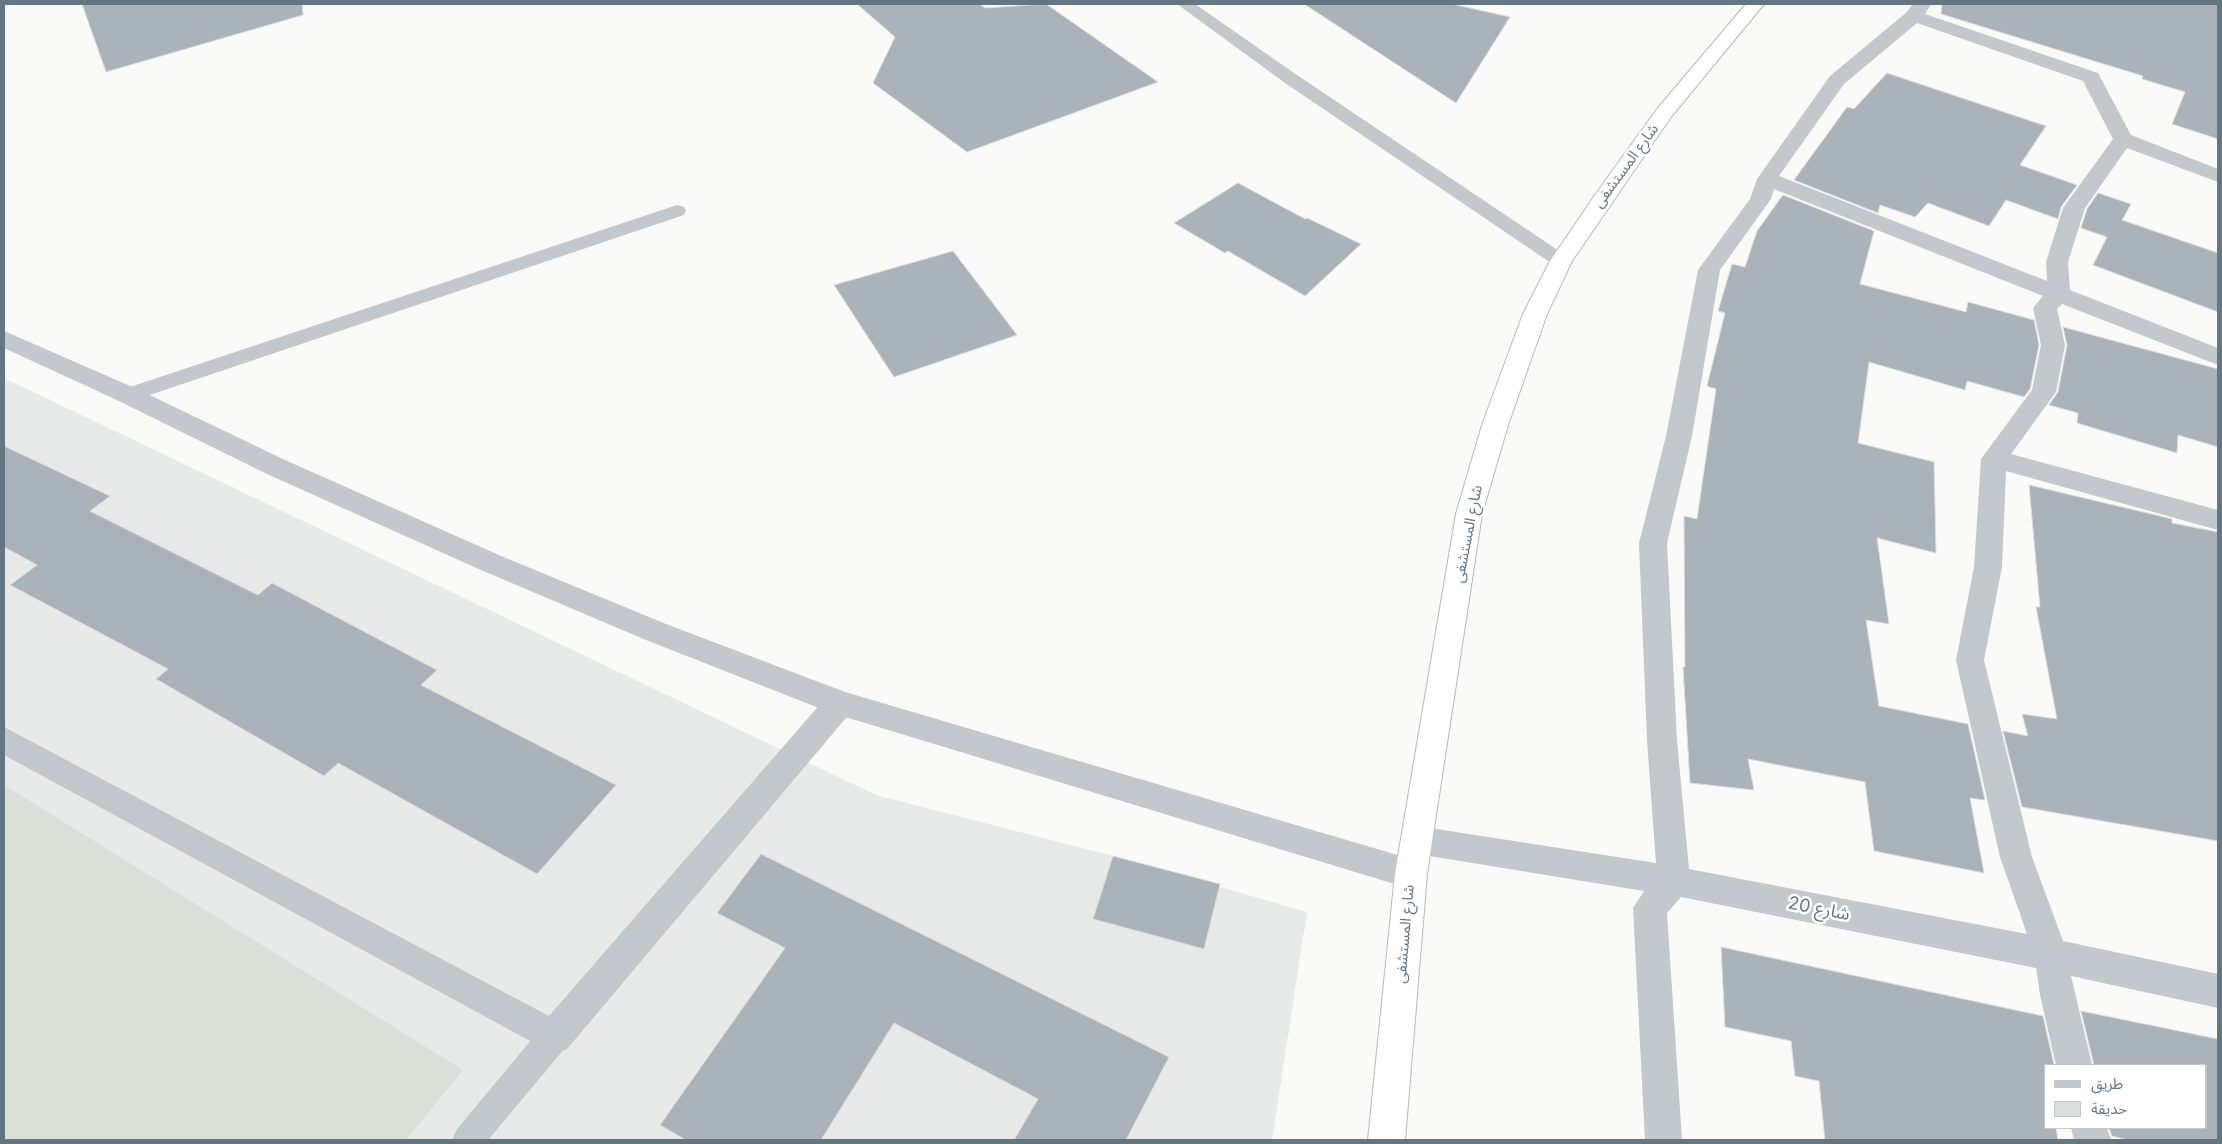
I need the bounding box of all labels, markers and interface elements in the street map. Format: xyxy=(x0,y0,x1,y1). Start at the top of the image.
street label: شارع المستشفى xyxy=(1590,121,1662,211)
street label: شارع المستشفى xyxy=(1450,484,1486,584)
street label: شارع المستشفى xyxy=(1392,884,1418,984)
street label: شارع 20 xyxy=(1786,892,1852,926)
legend xyxy=(2044,1064,2207,1129)
text: طريق xyxy=(2091,1074,2123,1093)
text: حديقة xyxy=(2091,1099,2127,1118)

